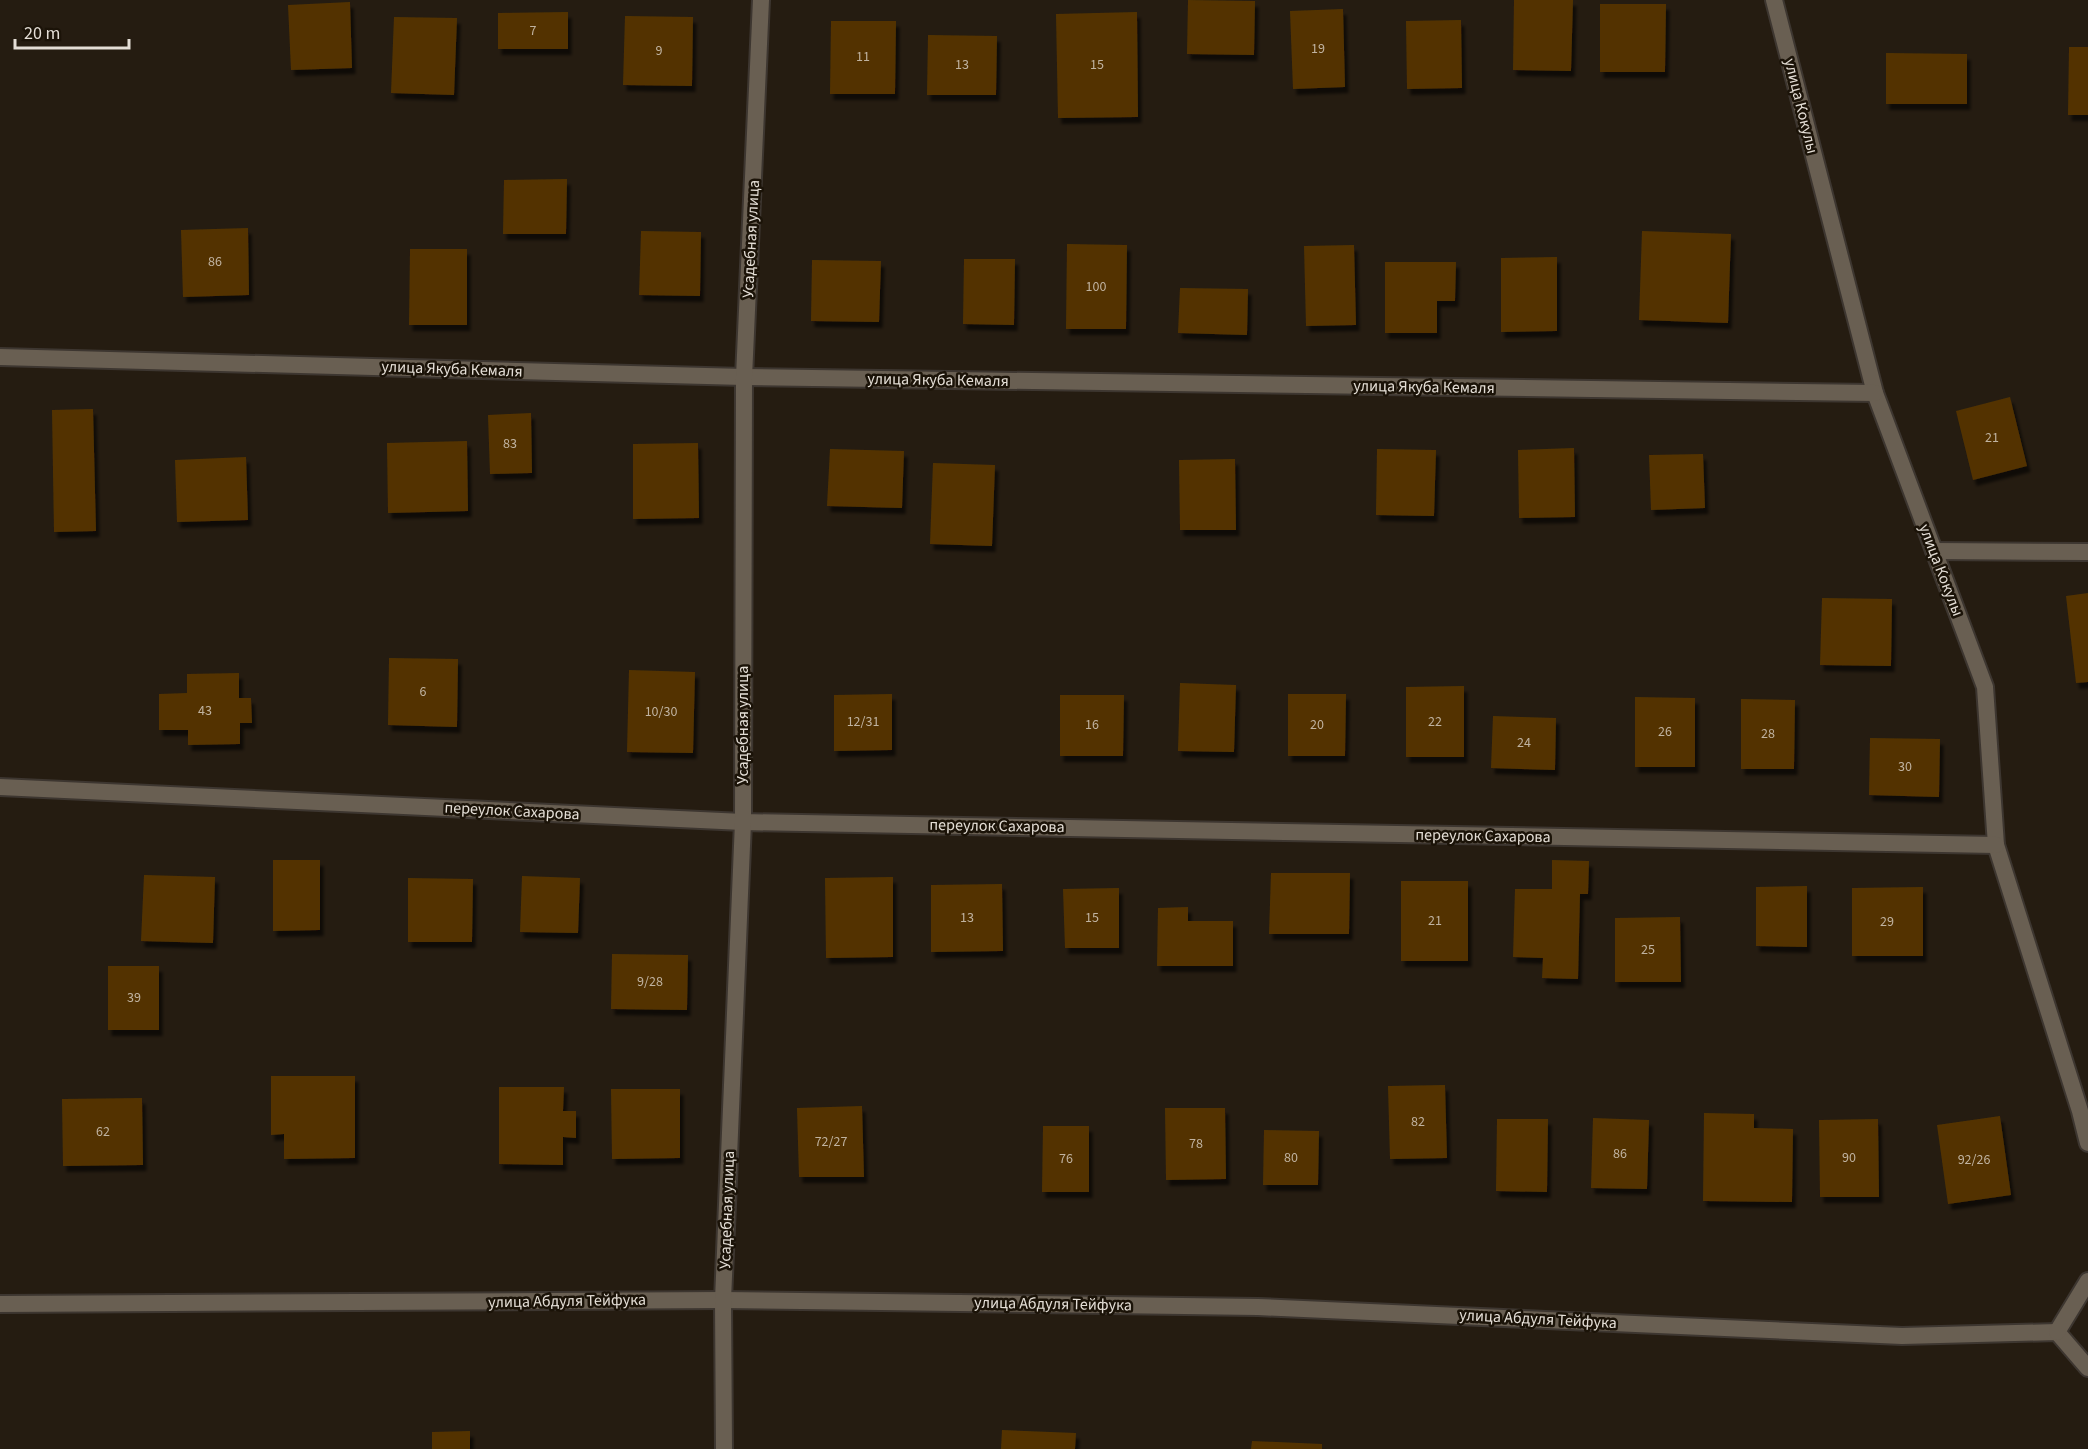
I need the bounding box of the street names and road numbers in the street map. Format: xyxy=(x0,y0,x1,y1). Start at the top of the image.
street label: улица Кокулы xyxy=(1779,56,1823,156)
street label: Усадебная улица xyxy=(737,179,765,299)
street label: улица Якуба Кемаля xyxy=(381,356,523,382)
street label: улица Якуба Кемаля xyxy=(867,368,1009,392)
street label: улица Якуба Кемаля xyxy=(1353,375,1495,399)
street label: улица Кокулы xyxy=(1913,521,1969,619)
street label: Усадебная улица xyxy=(732,666,754,784)
street label: переулок Сахарова xyxy=(444,796,580,826)
street label: переулок Сахарова xyxy=(929,814,1065,838)
street label: переулок Сахарова xyxy=(1415,824,1551,848)
street label: Усадебная улица xyxy=(714,1150,740,1270)
street label: улица Абдуля Тейфука xyxy=(488,1289,646,1313)
street label: улица Абдуля Тейфука xyxy=(974,1292,1132,1316)
street label: улица Абдуля Тейфука xyxy=(1459,1304,1617,1334)

